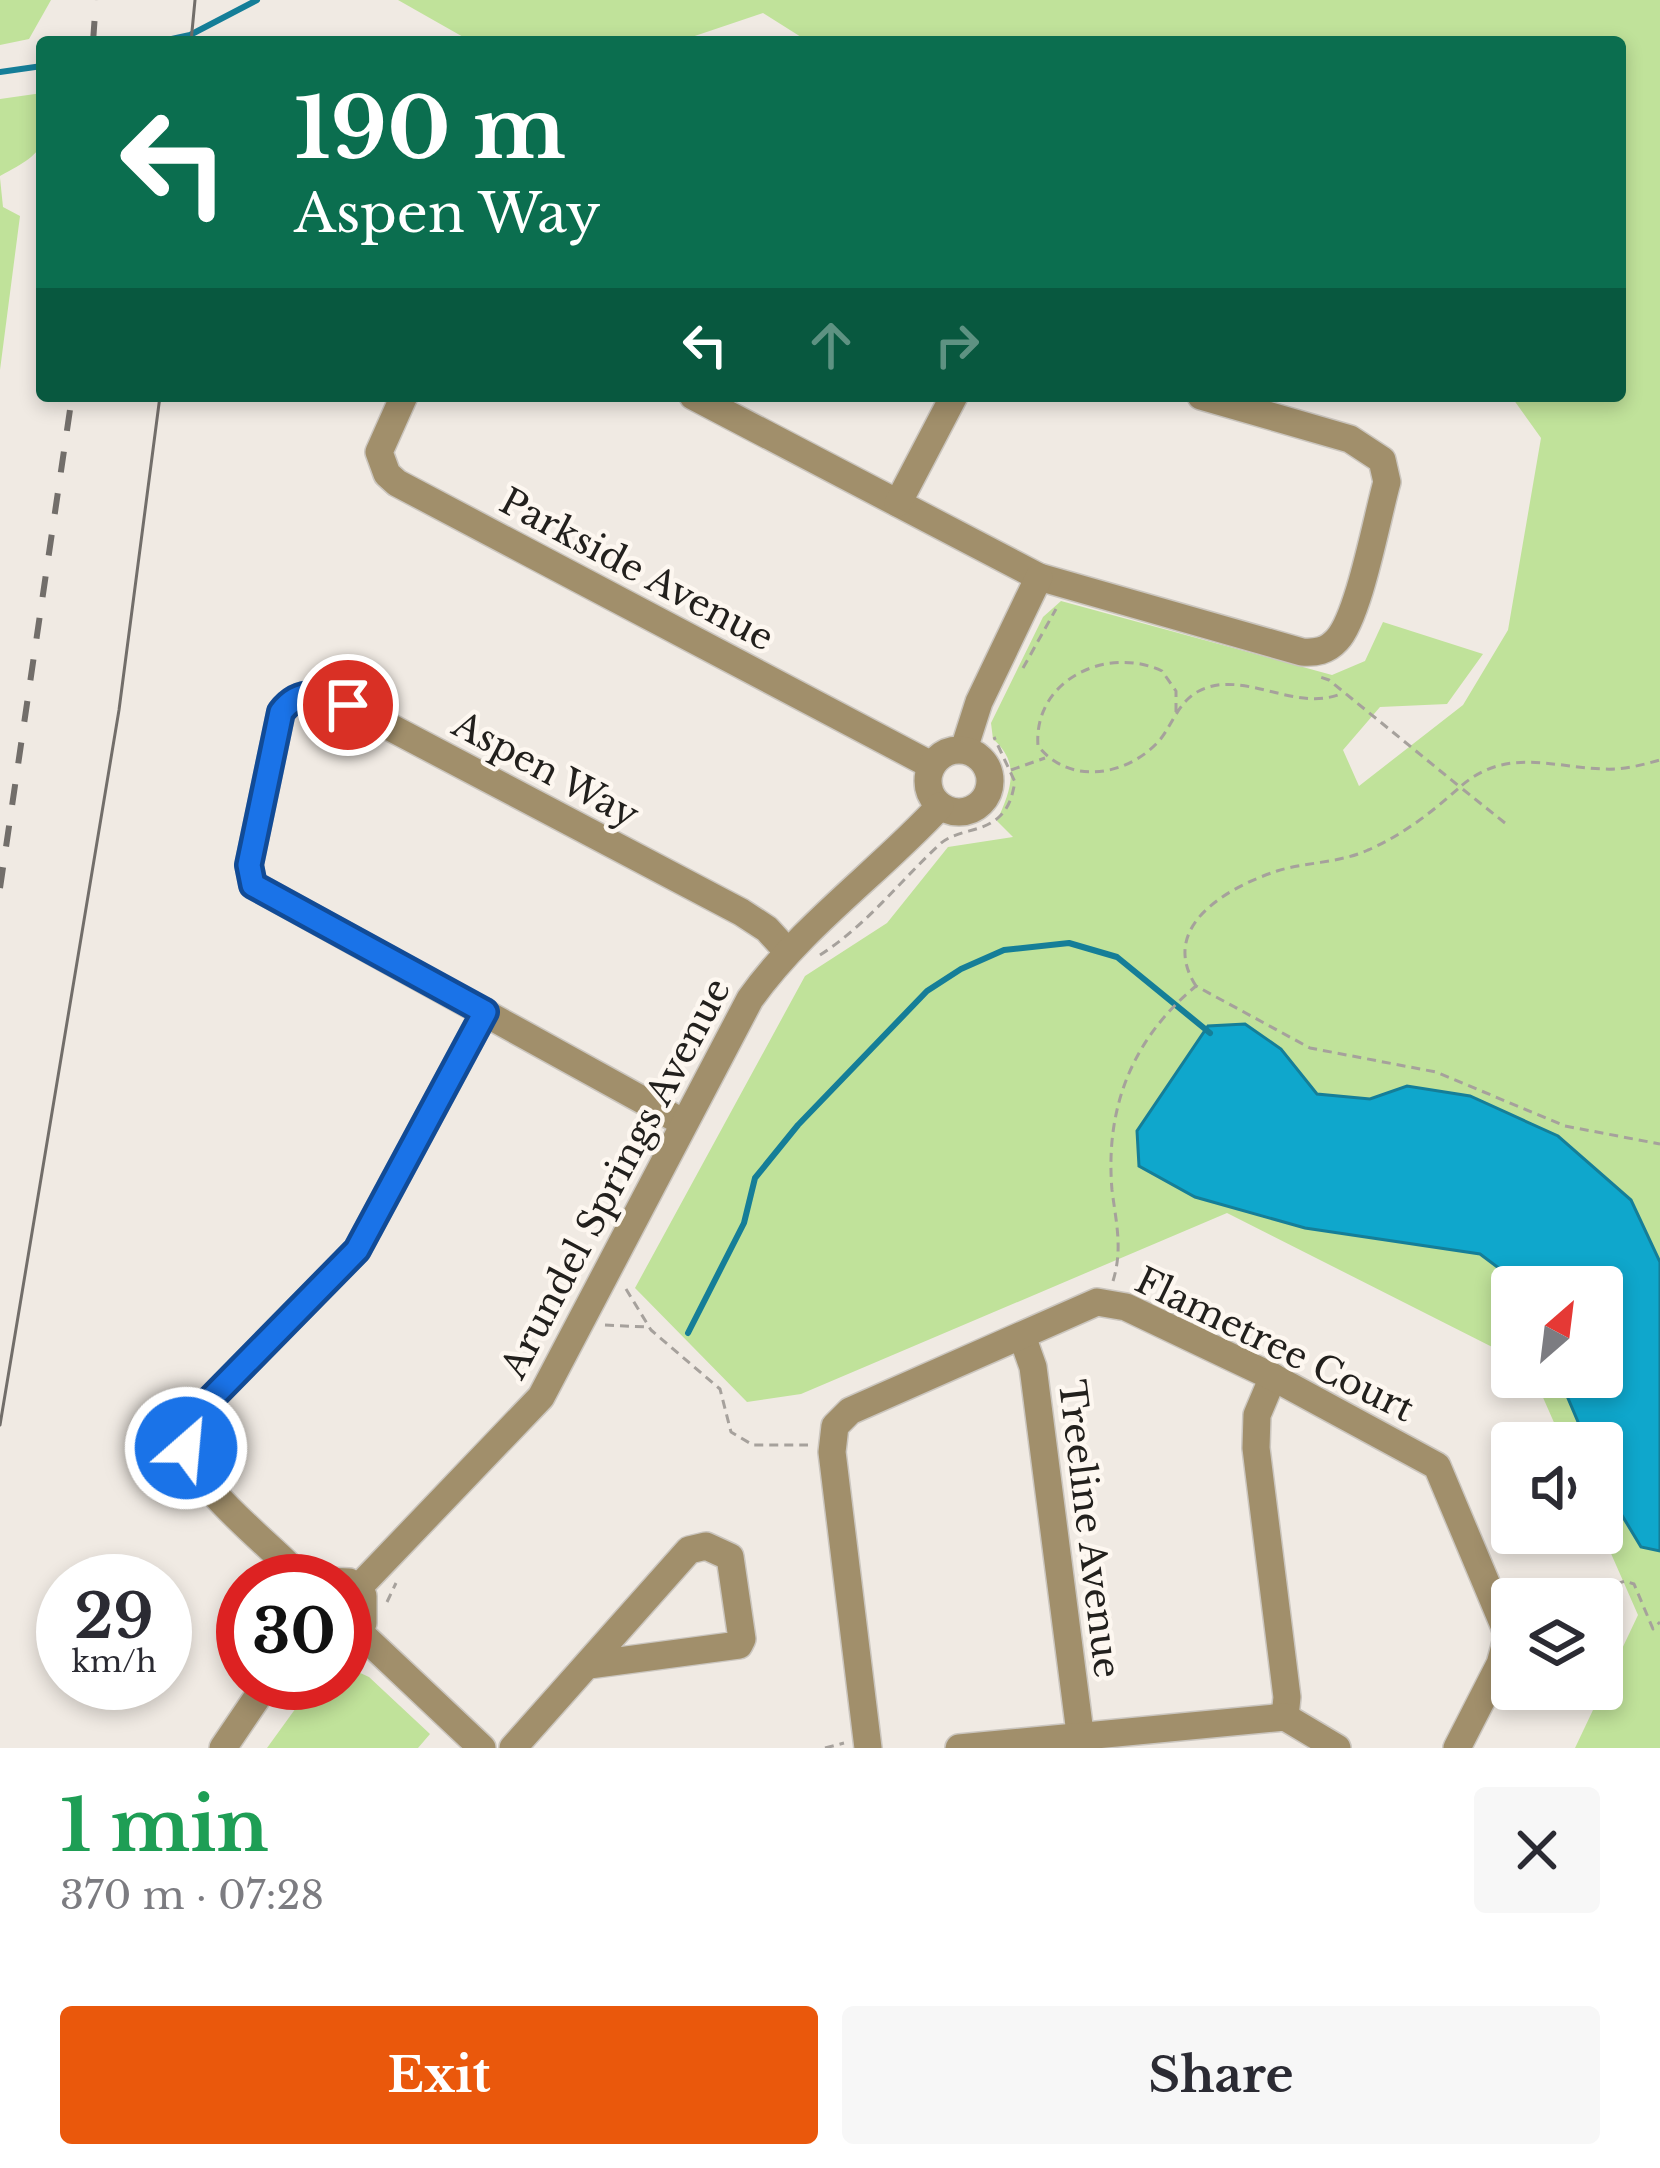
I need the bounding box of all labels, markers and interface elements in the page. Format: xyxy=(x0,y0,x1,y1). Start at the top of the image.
text: 190 m xyxy=(294,77,566,181)
icon: left xyxy=(96,84,252,240)
text: Aspen Way xyxy=(294,180,600,247)
icon: left xyxy=(672,312,738,378)
icon: ahead xyxy=(798,312,864,378)
icon: right xyxy=(924,312,990,378)
street label: Parkside Avenue xyxy=(492,478,781,660)
pin xyxy=(297,654,399,756)
icon: arrive xyxy=(315,672,381,738)
street label: Aspen Way xyxy=(444,701,647,837)
street label: Arundel Springs Avenue xyxy=(490,971,740,1387)
street label: Flametree Court xyxy=(1128,1258,1422,1432)
north arrow xyxy=(1491,1266,1623,1398)
map controls xyxy=(1491,1266,1623,1710)
street label: Treeline Avenue xyxy=(1049,1378,1130,1681)
position arrow xyxy=(123,1385,249,1511)
button: sound xyxy=(1491,1422,1623,1554)
speed limit sign: 30 xyxy=(216,1554,372,1710)
button: layers xyxy=(1491,1578,1623,1710)
text: 29 xyxy=(74,1580,154,1654)
text: km/h xyxy=(71,1643,157,1680)
text: 1 min xyxy=(60,1781,269,1870)
button: close xyxy=(1474,1787,1600,1913)
text: 370 m · 07:28 xyxy=(60,1871,324,1920)
button: Exit xyxy=(60,2006,818,2144)
button: Share xyxy=(842,2006,1600,2144)

